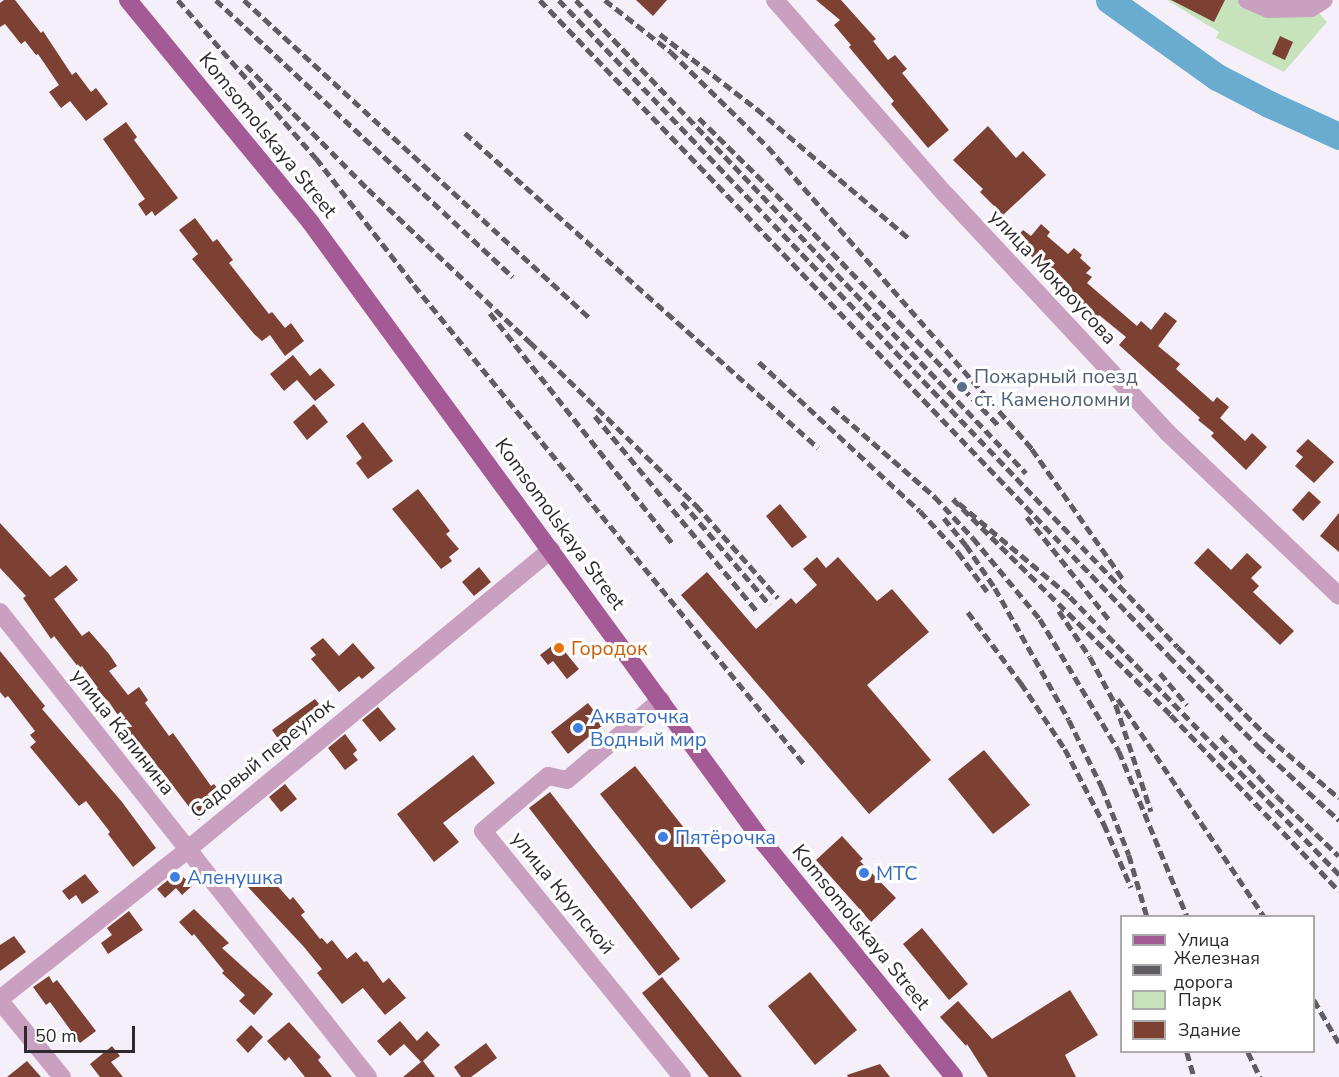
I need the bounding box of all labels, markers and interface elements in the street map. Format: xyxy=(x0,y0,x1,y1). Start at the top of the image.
street label: Komsomolskaya Street xyxy=(194,48,342,222)
street label: улица Мокроусова xyxy=(984,205,1122,349)
place label: Пожарный поезд ст. Каменоломни xyxy=(974,364,1138,411)
marker: Пожарный поезд ст. Каменоломни xyxy=(955,380,969,394)
street label: Komsomolskaya Street xyxy=(490,434,630,614)
place label: Городок xyxy=(571,636,648,660)
marker: Городок xyxy=(552,641,566,655)
street label: улица Калинина xyxy=(66,664,180,800)
street label: Садовый переулок xyxy=(185,693,339,823)
place label: Акваточка Водный мир xyxy=(590,704,707,751)
marker: Акваточка Водный мир xyxy=(571,721,585,735)
place label: Пятёрочка xyxy=(675,825,776,849)
street label: улица Крупской xyxy=(506,827,620,959)
marker: Пятёрочка xyxy=(656,830,670,844)
street label: Komsomolskaya Street xyxy=(787,840,935,1014)
place label: МТС xyxy=(876,861,918,885)
place label: Аленушка xyxy=(187,865,283,889)
marker: МТС xyxy=(857,866,871,880)
marker: Аленушка xyxy=(168,870,182,884)
legend xyxy=(1120,915,1315,1053)
text: Улица xyxy=(1178,928,1229,952)
text: Железная дорога xyxy=(1174,946,1260,994)
text: Парк xyxy=(1178,988,1221,1012)
scale bar xyxy=(27,1014,138,1052)
text: Здание xyxy=(1178,1018,1241,1042)
text: 50 m xyxy=(35,1024,77,1048)

